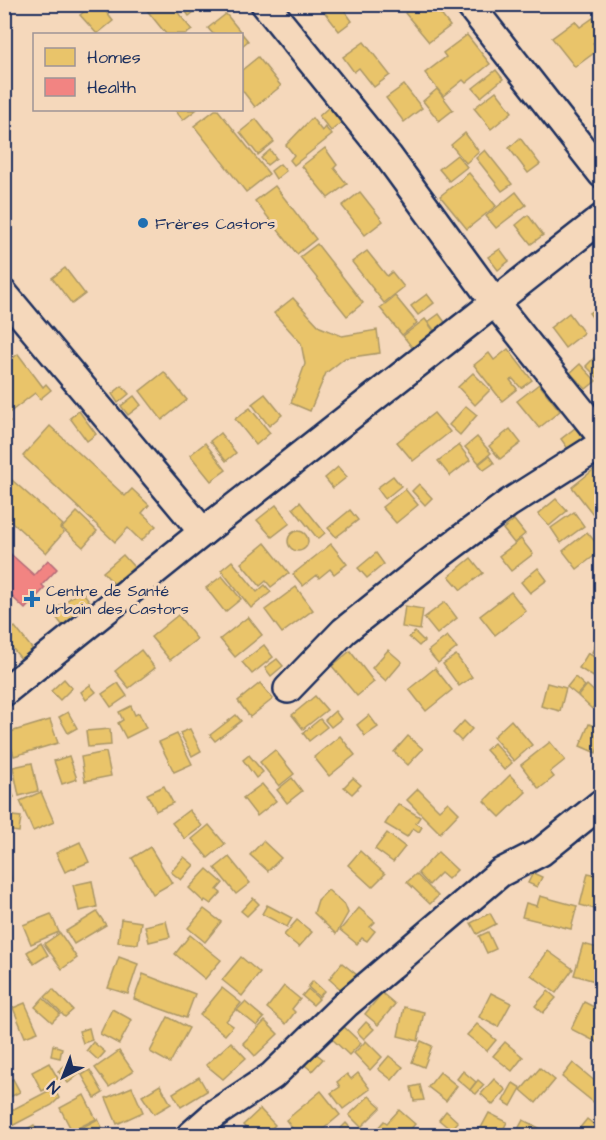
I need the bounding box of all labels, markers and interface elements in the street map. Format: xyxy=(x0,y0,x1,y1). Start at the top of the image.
legend xyxy=(33,33,243,111)
text: Homes xyxy=(87,45,141,70)
text: Health xyxy=(87,75,136,100)
place label: Frères Castors xyxy=(155,213,275,235)
marker: Frères Castors xyxy=(136,216,150,230)
place label: Centre de Santé Urbain des Castors xyxy=(46,580,189,620)
marker: Centre de Santé Urbain des Castors xyxy=(23,590,41,608)
north arrow xyxy=(33,1047,93,1107)
text: N xyxy=(43,1076,65,1099)

